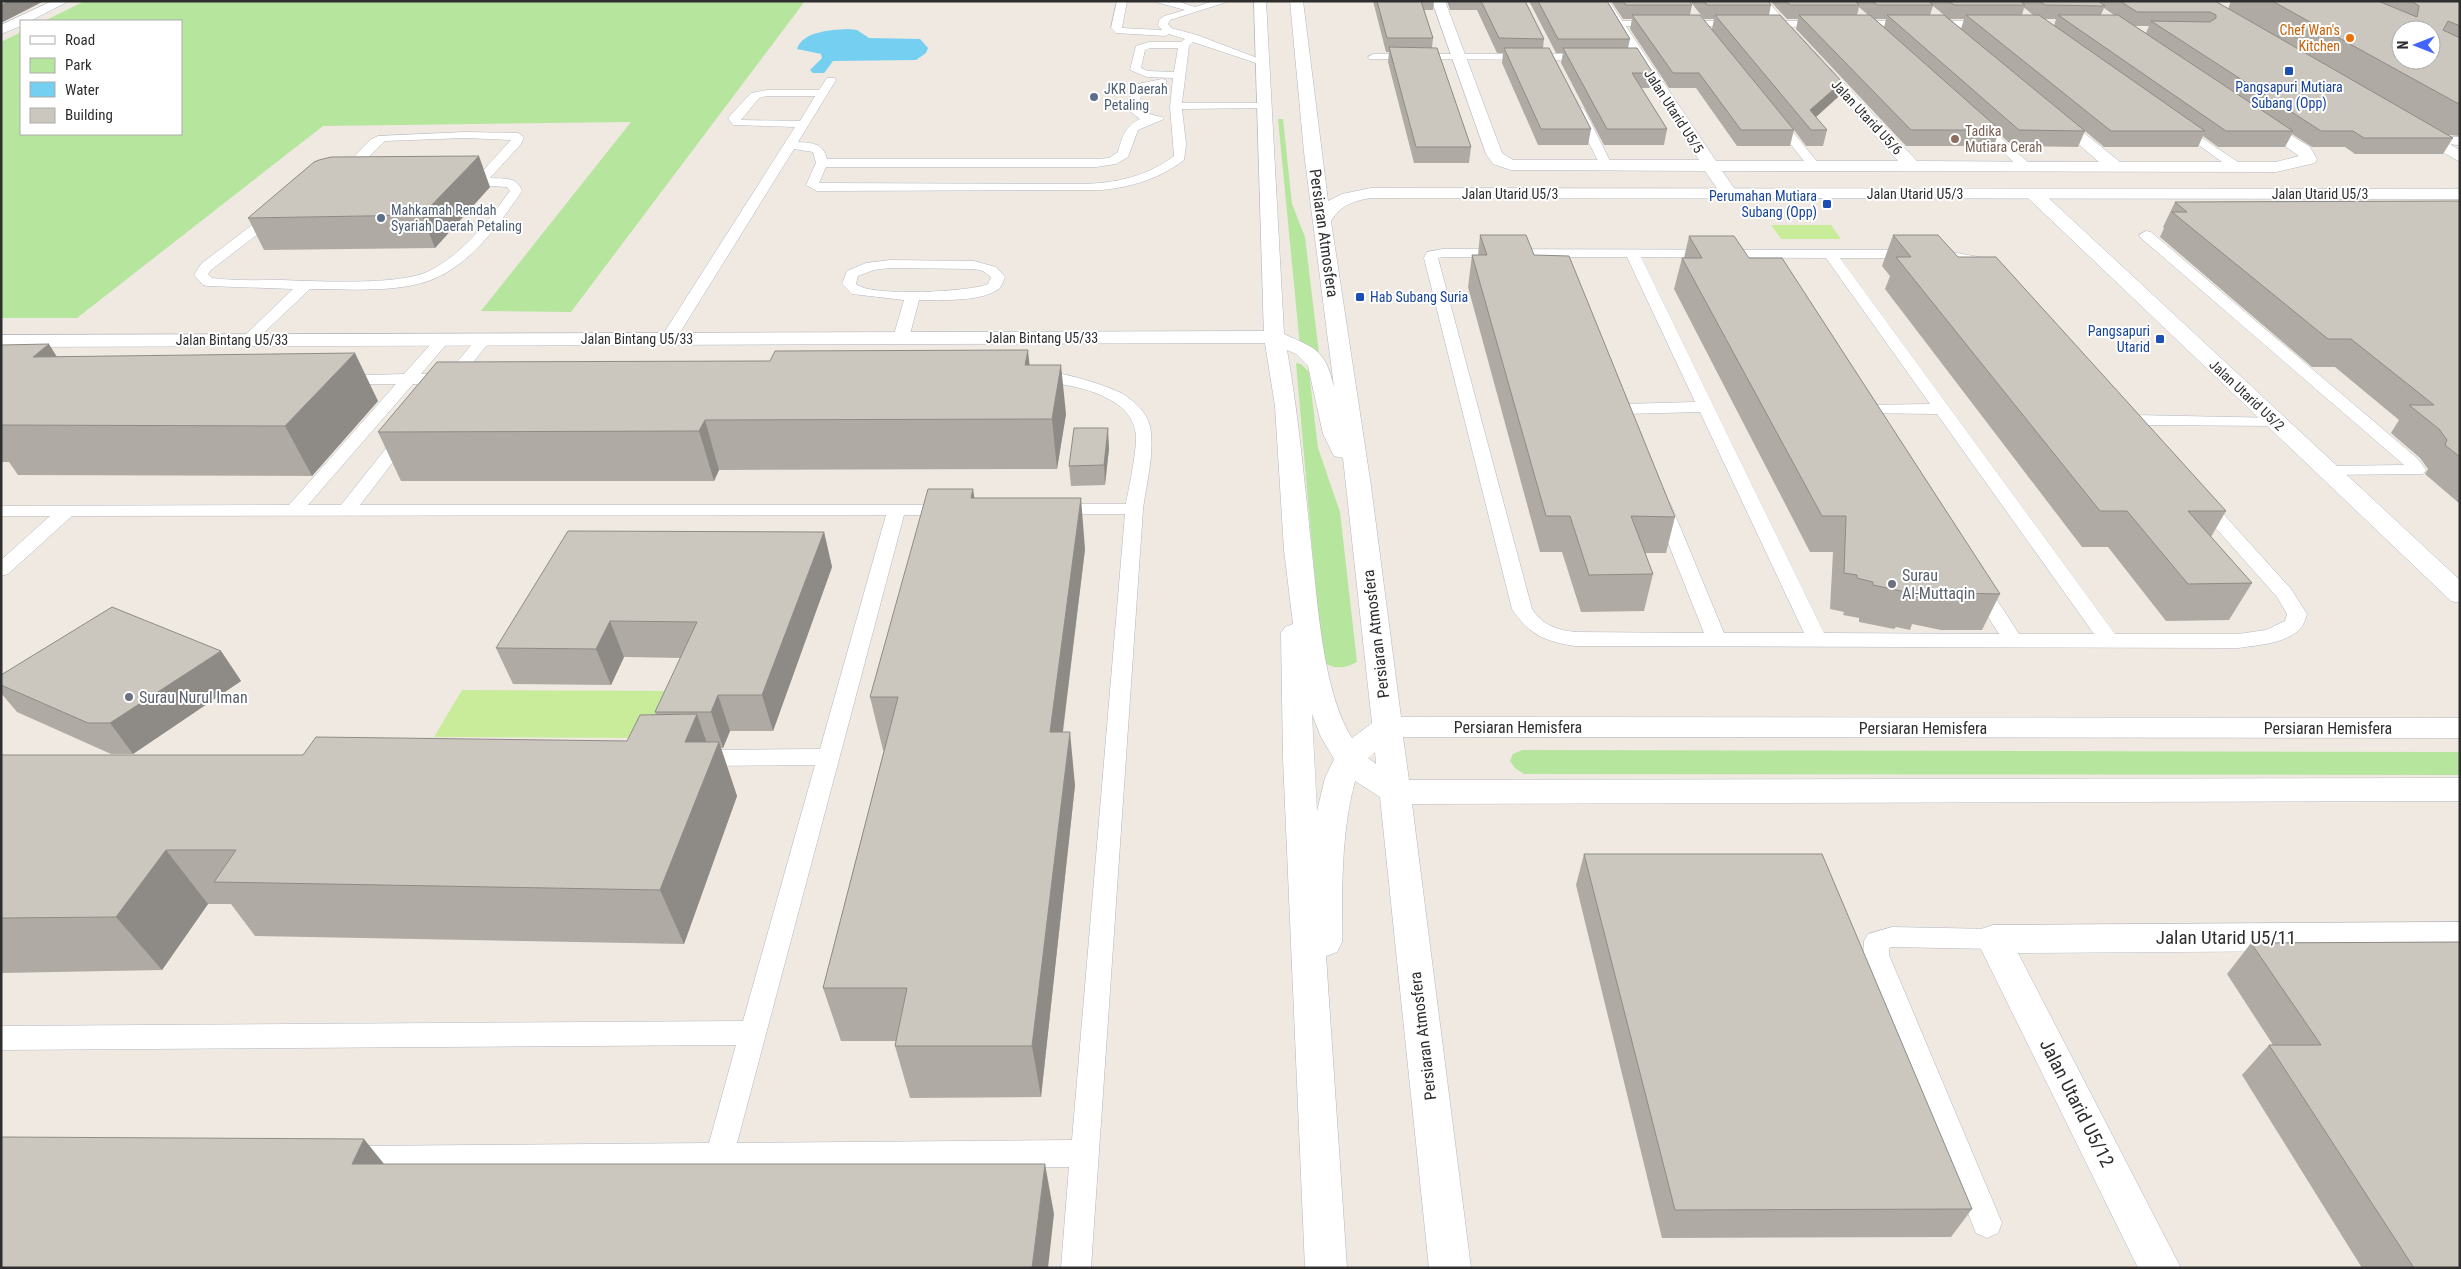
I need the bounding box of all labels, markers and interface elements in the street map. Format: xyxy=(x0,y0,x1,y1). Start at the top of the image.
legend xyxy=(20,20,182,135)
north arrow xyxy=(2391,20,2441,70)
place label: Chef Wan's Kitchen xyxy=(2280,22,2340,54)
text: Road xyxy=(65,31,95,49)
marker: Chef Wan's Kitchen xyxy=(2344,32,2356,44)
text: N xyxy=(2395,41,2411,49)
text: Park xyxy=(65,56,92,74)
marker: Pangsapuri Mutiara Subang (Opp) xyxy=(2283,65,2295,77)
street label: Jalan Utarid U5/5 xyxy=(1641,66,1707,156)
street label: Jalan Utarid U5/6 xyxy=(1828,76,1906,158)
place label: Pangsapuri Mutiara Subang (Opp) xyxy=(2235,79,2343,112)
text: Water xyxy=(65,81,100,99)
place label: JKR Daerah Petaling xyxy=(1104,81,1168,113)
marker: JKR Daerah Petaling xyxy=(1088,91,1100,103)
text: Building xyxy=(65,106,113,124)
place label: Tadika Mutiara Cerah xyxy=(1965,123,2042,155)
marker: Tadika Mutiara Cerah xyxy=(1949,133,1961,145)
street label: Persiaran Atmosfera xyxy=(1306,168,1342,298)
street label: Jalan Utarid U5/3 xyxy=(1462,186,1558,202)
street label: Jalan Utarid U5/3 xyxy=(1867,186,1963,202)
street label: Jalan Utarid U5/3 xyxy=(2272,186,2368,202)
place label: Perumahan Mutiara Subang (Opp) xyxy=(1709,188,1817,221)
marker: Perumahan Mutiara Subang (Opp) xyxy=(1821,198,1833,210)
place label: Mahkamah Rendah Syariah Daerah Petaling xyxy=(391,202,522,234)
marker: Mahkamah Rendah Syariah Daerah Petaling xyxy=(375,212,387,224)
place label: Hab Subang Suria xyxy=(1370,289,1468,305)
marker: Hab Subang Suria xyxy=(1354,291,1366,303)
place label: Pangsapuri Utarid xyxy=(2088,323,2150,355)
street label: Jalan Bintang U5/33 xyxy=(986,330,1098,346)
street label: Jalan Bintang U5/33 xyxy=(581,331,693,347)
street label: Jalan Bintang U5/33 xyxy=(176,332,288,348)
marker: Pangsapuri Utarid xyxy=(2154,333,2166,345)
street label: Jalan Utarid U5/2 xyxy=(2206,356,2288,434)
place label: Surau Al-Muttaqin xyxy=(1902,566,1975,603)
street label: Persiaran Atmosfera xyxy=(1359,569,1393,699)
marker: Surau Al-Muttaqin xyxy=(1886,578,1898,590)
place label: Surau Nurul Iman xyxy=(139,688,248,707)
marker: Surau Nurul Iman xyxy=(123,691,135,703)
street label: Persiaran Hemisfera xyxy=(1454,718,1582,737)
street label: Persiaran Hemisfera xyxy=(1859,719,1987,738)
street label: Persiaran Hemisfera xyxy=(2264,719,2392,738)
street label: Jalan Utarid U5/11 xyxy=(2156,926,2296,949)
street label: Persiaran Atmosfera xyxy=(1406,971,1440,1101)
street label: Jalan Utarid U5/12 xyxy=(2035,1035,2119,1171)

